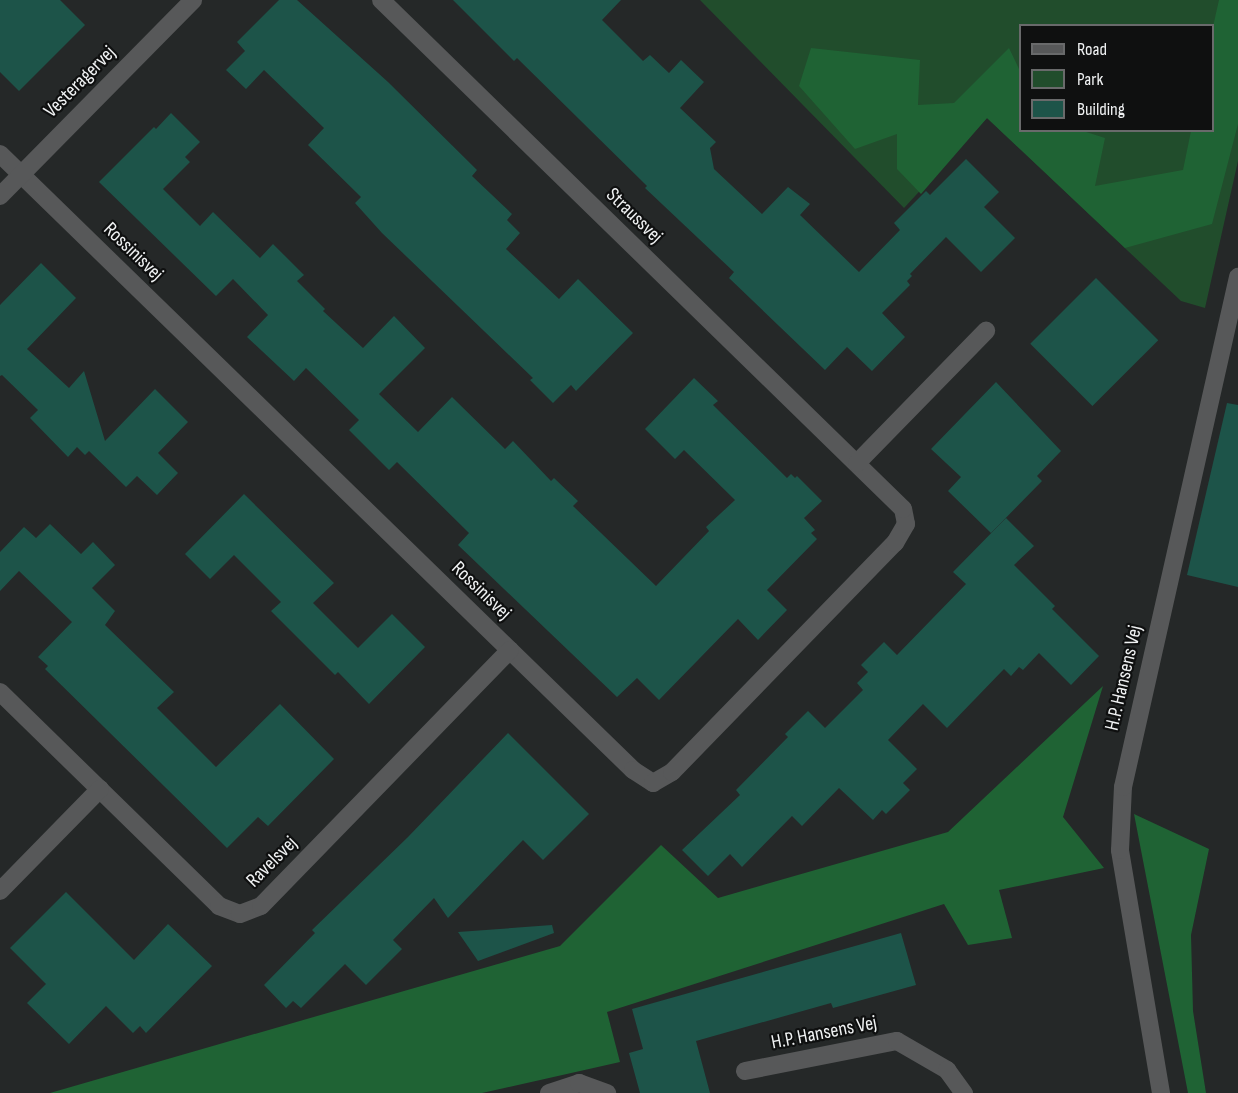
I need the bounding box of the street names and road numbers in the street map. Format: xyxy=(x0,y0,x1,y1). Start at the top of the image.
street label: Vesteragervej xyxy=(39,41,121,123)
street label: Straussvej xyxy=(601,183,667,249)
street label: Rossinisvej xyxy=(98,218,168,286)
street label: Rossinisvej xyxy=(446,557,516,625)
street label: H.P. Hansens Vej xyxy=(1100,623,1148,733)
street label: Ravelsvej xyxy=(242,832,302,892)
street label: H.P. Hansens Vej xyxy=(769,1011,879,1055)

